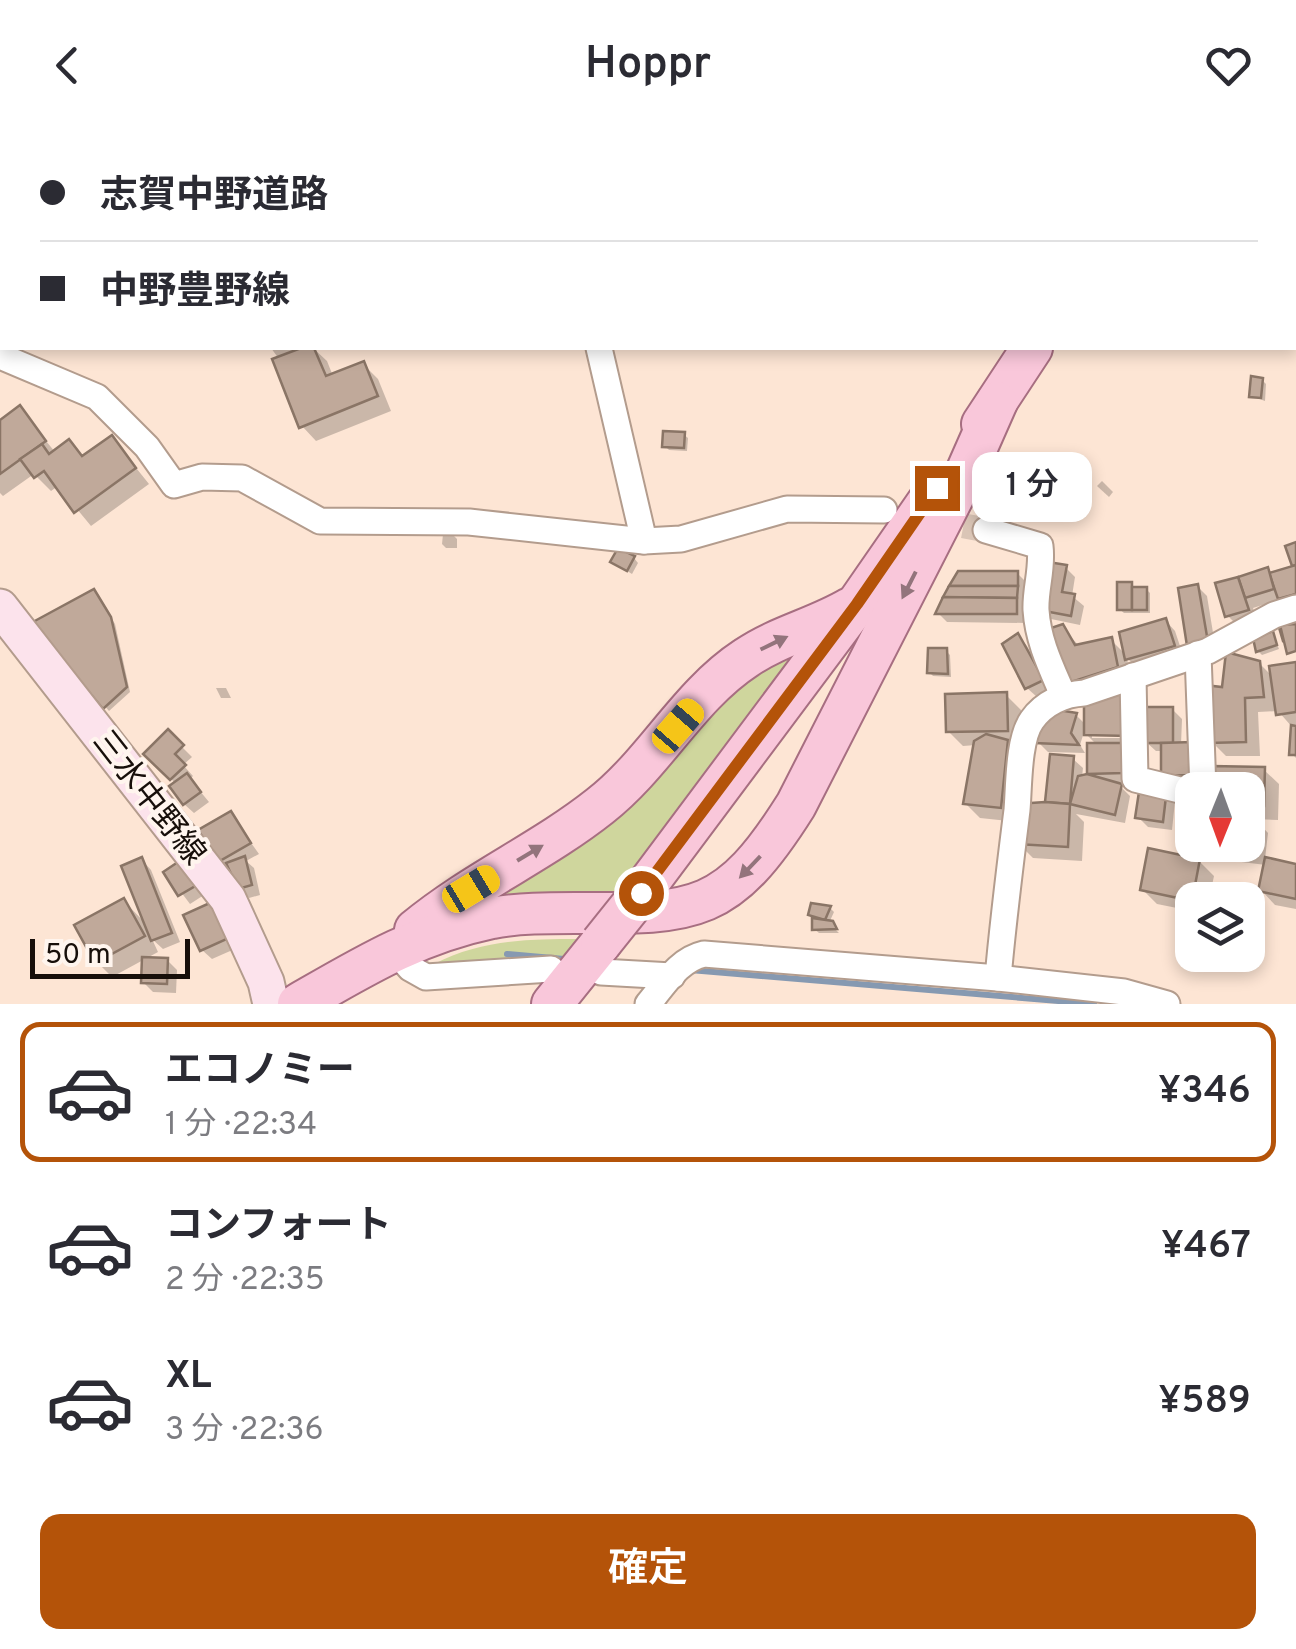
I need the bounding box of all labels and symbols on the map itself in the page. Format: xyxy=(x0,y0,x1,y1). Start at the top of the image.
callout: 1 分 xyxy=(972,453,1092,523)
route end xyxy=(915,466,960,511)
one-way arrow xyxy=(901,570,918,599)
one-way arrow xyxy=(760,635,789,652)
car xyxy=(647,694,709,758)
street label: 三水中野線 xyxy=(83,723,213,874)
north arrow xyxy=(1175,772,1265,862)
one-way arrow xyxy=(516,845,544,862)
one-way arrow xyxy=(739,854,763,878)
car xyxy=(438,861,504,917)
route start xyxy=(619,871,664,916)
scale bar xyxy=(30,934,190,978)

